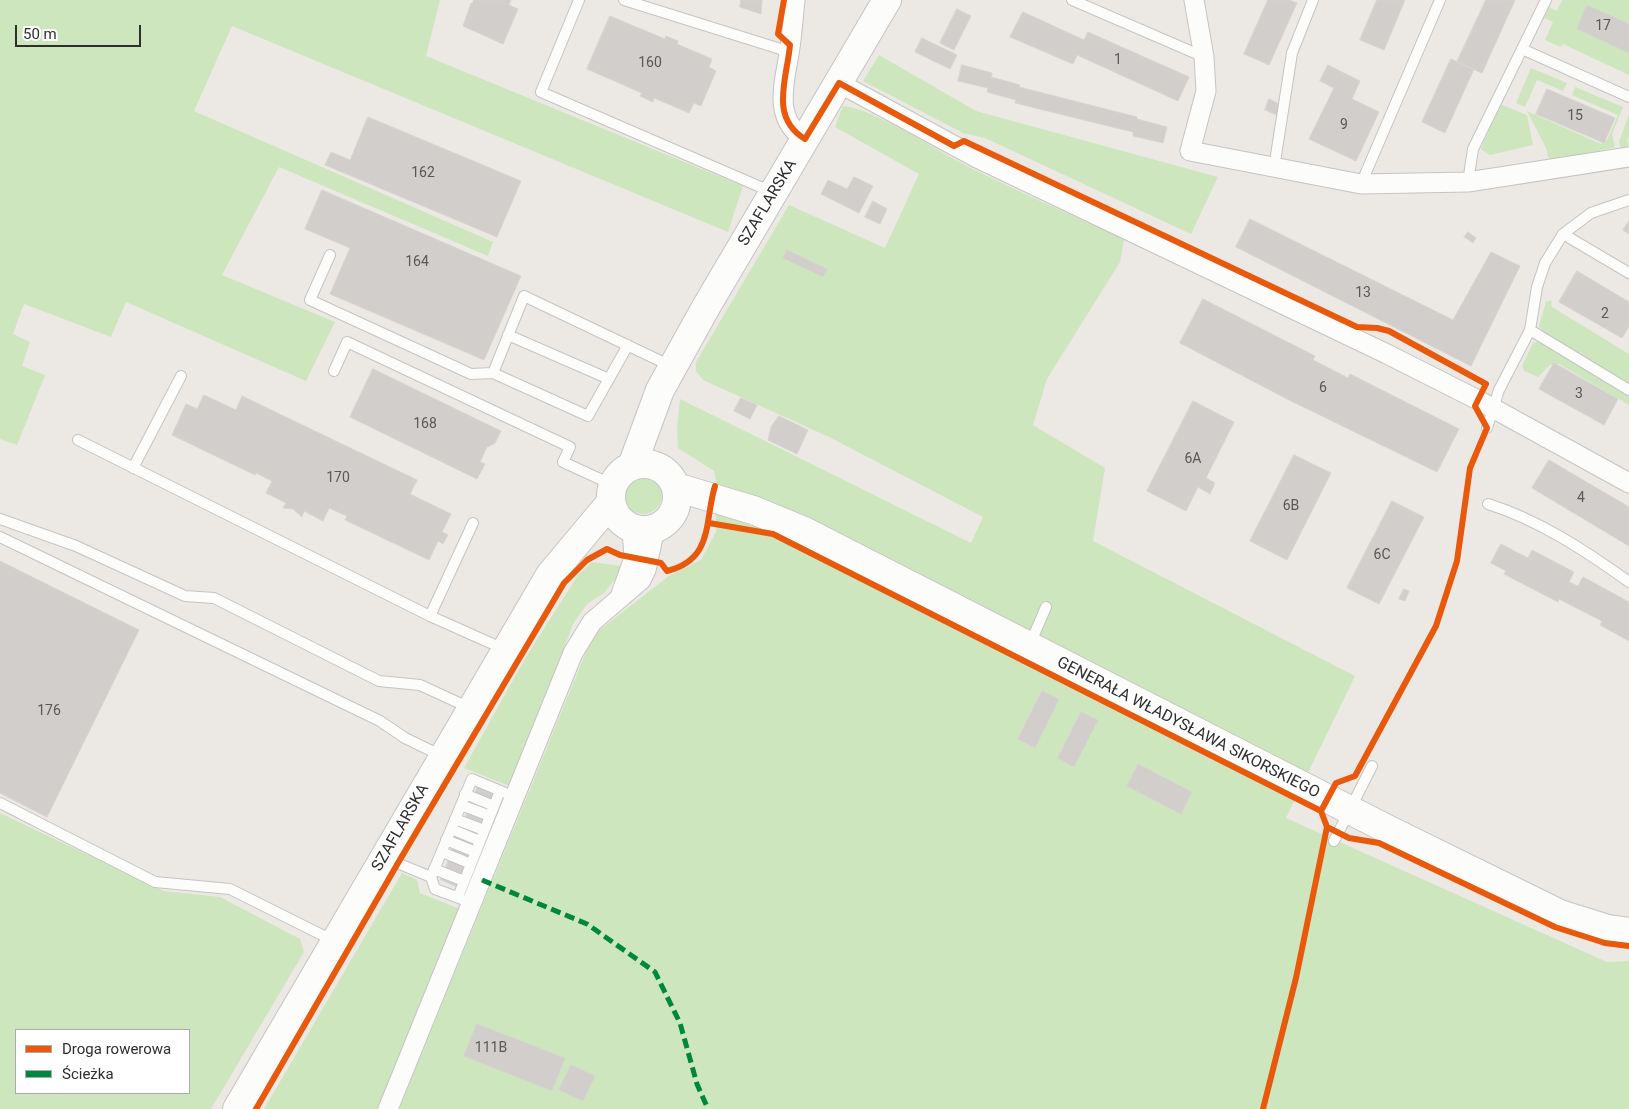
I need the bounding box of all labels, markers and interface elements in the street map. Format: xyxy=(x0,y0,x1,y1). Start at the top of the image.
scale bar xyxy=(18,15,144,47)
house number: 17 xyxy=(1595,18,1611,34)
text: 50 m xyxy=(23,25,57,43)
house number: 1 xyxy=(1114,52,1122,68)
house number: 160 xyxy=(638,55,662,71)
house number: 15 xyxy=(1567,108,1583,124)
house number: 9 xyxy=(1340,117,1348,133)
street label: SZAFLARSKA xyxy=(735,156,801,250)
house number: 162 xyxy=(411,165,435,181)
house number: 164 xyxy=(405,254,429,270)
house number: 13 xyxy=(1355,285,1371,301)
house number: 2 xyxy=(1601,306,1609,322)
house number: 6 xyxy=(1319,380,1327,396)
house number: 3 xyxy=(1575,386,1583,402)
house number: 168 xyxy=(413,416,437,432)
house number: 6A xyxy=(1184,451,1202,467)
house number: 170 xyxy=(326,470,350,486)
house number: 4 xyxy=(1577,490,1585,506)
house number: 6B xyxy=(1283,498,1299,514)
house number: 6C xyxy=(1374,547,1390,563)
street label: GENERAŁA WŁADYSŁAWA SIKORSKIEGO xyxy=(1053,653,1323,803)
house number: 176 xyxy=(37,703,61,719)
street label: SZAFLARSKA xyxy=(368,781,434,875)
legend xyxy=(15,1029,190,1094)
text: Droga rowerowa xyxy=(62,1040,171,1058)
house number: 111B xyxy=(475,1040,507,1056)
text: Ścieżka xyxy=(62,1065,114,1083)

